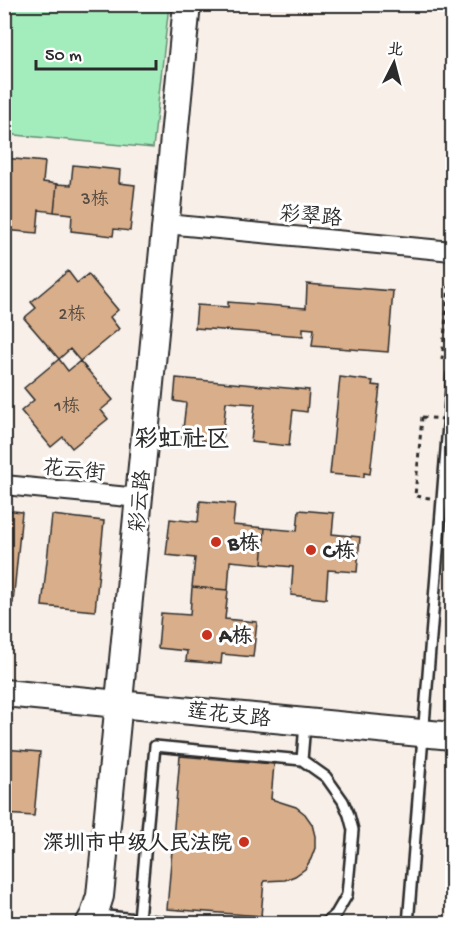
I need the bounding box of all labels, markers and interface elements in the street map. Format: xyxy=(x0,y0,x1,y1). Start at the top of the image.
scale bar xyxy=(36,33,156,71)
north arrow xyxy=(364,33,424,93)
text: 北 xyxy=(386,40,404,62)
text: 50 m xyxy=(45,46,82,67)
house number: 3栋 xyxy=(80,189,109,211)
street label: 彩翠路 xyxy=(278,201,343,234)
house number: 2栋 xyxy=(59,304,85,326)
house number: 1栋 xyxy=(53,396,80,418)
district label: 彩虹社区 xyxy=(134,426,230,456)
street label: 花云街 xyxy=(41,456,106,488)
street label: 彩云路 xyxy=(125,469,158,534)
place label: B栋 xyxy=(227,532,260,558)
marker: B栋 xyxy=(209,535,223,549)
place label: C栋 xyxy=(322,540,355,566)
marker: C栋 xyxy=(304,543,318,557)
place label: A栋 xyxy=(218,625,252,651)
marker: A栋 xyxy=(200,628,214,642)
street label: 莲花支路 xyxy=(186,699,272,734)
place label: 深圳市中级人民法院 xyxy=(43,831,232,858)
marker: 深圳市中级人民法院 xyxy=(237,835,251,849)

